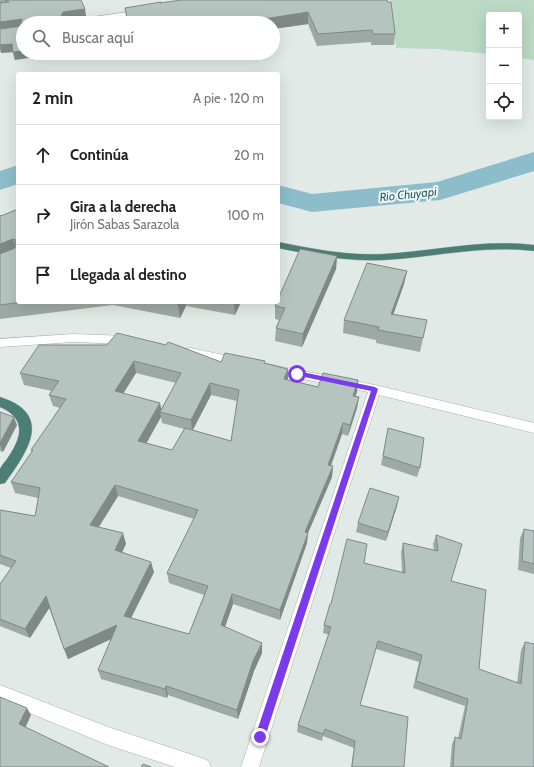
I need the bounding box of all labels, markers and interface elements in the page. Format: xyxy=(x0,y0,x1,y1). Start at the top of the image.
map controls xyxy=(486,12,522,120)
button: + xyxy=(486,12,522,48)
search box xyxy=(16,16,280,60)
icon: search xyxy=(30,27,52,49)
text: Buscar aquí xyxy=(62,29,134,47)
button: − xyxy=(486,48,522,84)
button: locate xyxy=(486,84,522,120)
text: 2 min xyxy=(32,88,73,108)
text: A pie · 120 m xyxy=(193,90,264,106)
icon: ahead xyxy=(32,144,54,166)
text: Continúa xyxy=(70,146,128,164)
text: 20 m xyxy=(234,147,264,163)
water label: Rio Chuyapi xyxy=(379,183,438,204)
text: Gira a la derecha xyxy=(70,198,176,216)
icon: right xyxy=(32,204,54,226)
text: 100 m xyxy=(227,207,264,223)
text: Jirón Sabas Sarazola xyxy=(70,216,179,232)
icon: arrive xyxy=(32,264,54,286)
text: Llegada al destino xyxy=(70,266,186,284)
route start xyxy=(288,365,306,383)
route end xyxy=(251,728,269,746)

